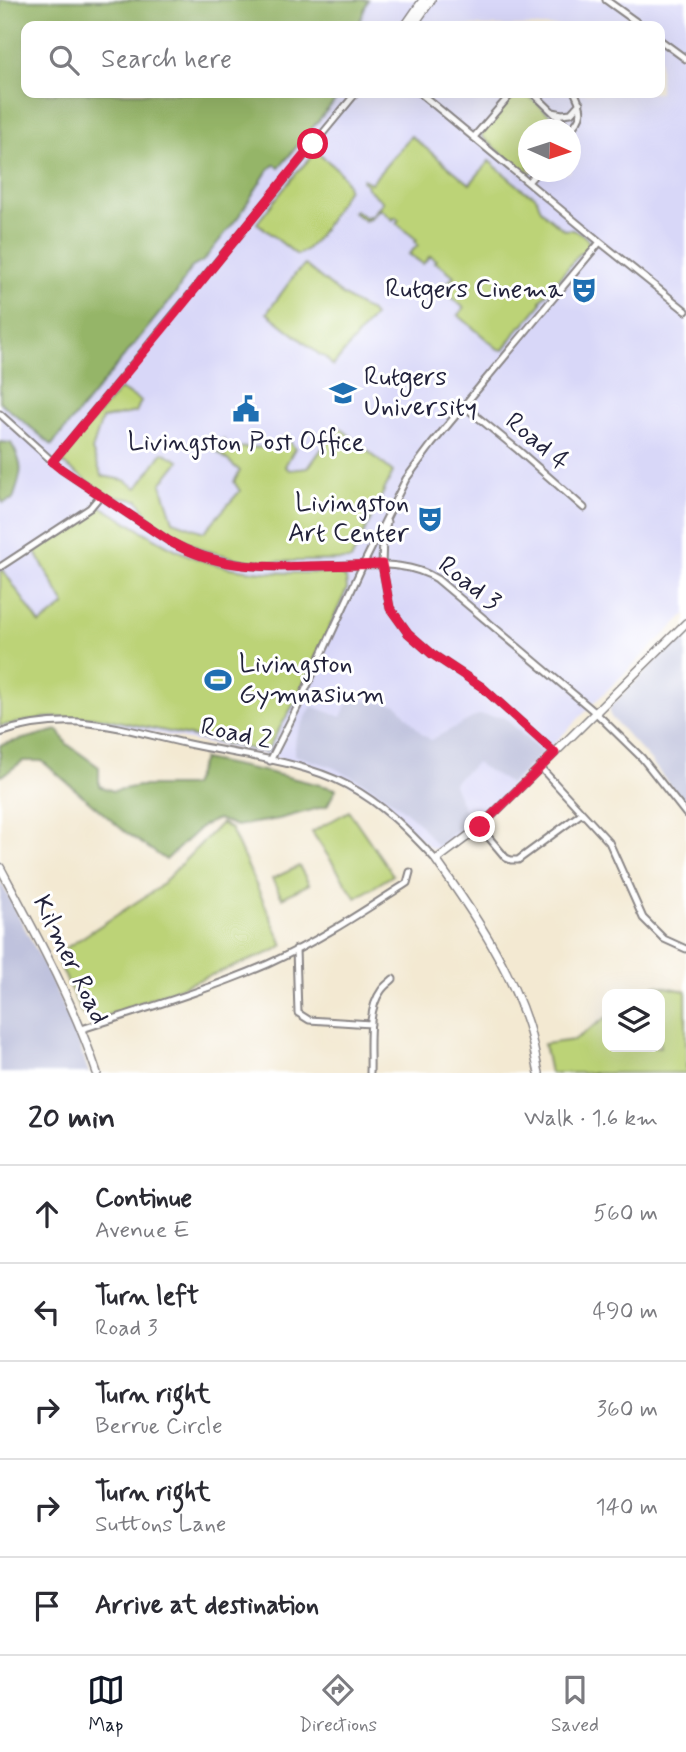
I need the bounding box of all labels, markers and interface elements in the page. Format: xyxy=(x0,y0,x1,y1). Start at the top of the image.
search box xyxy=(21,21,665,98)
icon: search xyxy=(45,41,83,79)
text: Search here xyxy=(101,43,232,77)
north arrow xyxy=(518,119,581,182)
route start xyxy=(297,128,328,159)
place label: Rutgers Cinema xyxy=(385,273,563,309)
theatre icon: Rutgers Cinema xyxy=(569,275,599,305)
place label: Rutgers University xyxy=(364,361,477,425)
school or university icon: Rutgers University xyxy=(328,378,358,408)
public building icon: Livingston Post Office xyxy=(231,394,261,424)
street label: Road 4 xyxy=(498,405,576,479)
place label: Livingston Post Office xyxy=(128,426,365,460)
place label: Livingston Art Center xyxy=(288,487,410,551)
theatre icon: Livingston Art Center xyxy=(415,504,445,534)
street label: Road 3 xyxy=(431,549,508,619)
place label: Livingston Gymnasium xyxy=(239,648,385,712)
sports icon: Livingston Gymnasium xyxy=(203,665,233,695)
street label: Road 2 xyxy=(197,710,275,758)
route end xyxy=(464,811,495,842)
street label: Kilmer Road xyxy=(24,890,116,1030)
map controls xyxy=(602,989,665,1052)
button: layers xyxy=(602,989,665,1052)
text: 20 min xyxy=(28,1099,116,1138)
text: Walk · 1.6 km xyxy=(524,1104,658,1134)
text: Continue xyxy=(95,1182,192,1216)
icon: ahead xyxy=(28,1195,66,1233)
text: 560 m xyxy=(593,1199,658,1229)
text: Avenue E xyxy=(95,1216,190,1246)
text: Turn left xyxy=(95,1280,199,1314)
icon: left xyxy=(28,1293,66,1331)
text: 490 m xyxy=(593,1297,658,1327)
text: Road 3 xyxy=(95,1314,158,1344)
text: Turn right xyxy=(95,1378,211,1412)
icon: right xyxy=(28,1391,66,1429)
text: 360 m xyxy=(597,1395,658,1425)
text: Berrue Circle xyxy=(95,1412,223,1442)
text: Turn right xyxy=(95,1476,211,1510)
icon: right xyxy=(28,1489,66,1527)
text: 140 m xyxy=(595,1493,658,1523)
text: Suttons Lane xyxy=(95,1510,226,1540)
icon: arrive xyxy=(28,1587,66,1625)
text: Arrive at destination xyxy=(95,1589,319,1623)
tab: Map xyxy=(87,1671,125,1738)
tab: Directions xyxy=(299,1671,377,1738)
tab: Saved xyxy=(551,1671,599,1738)

